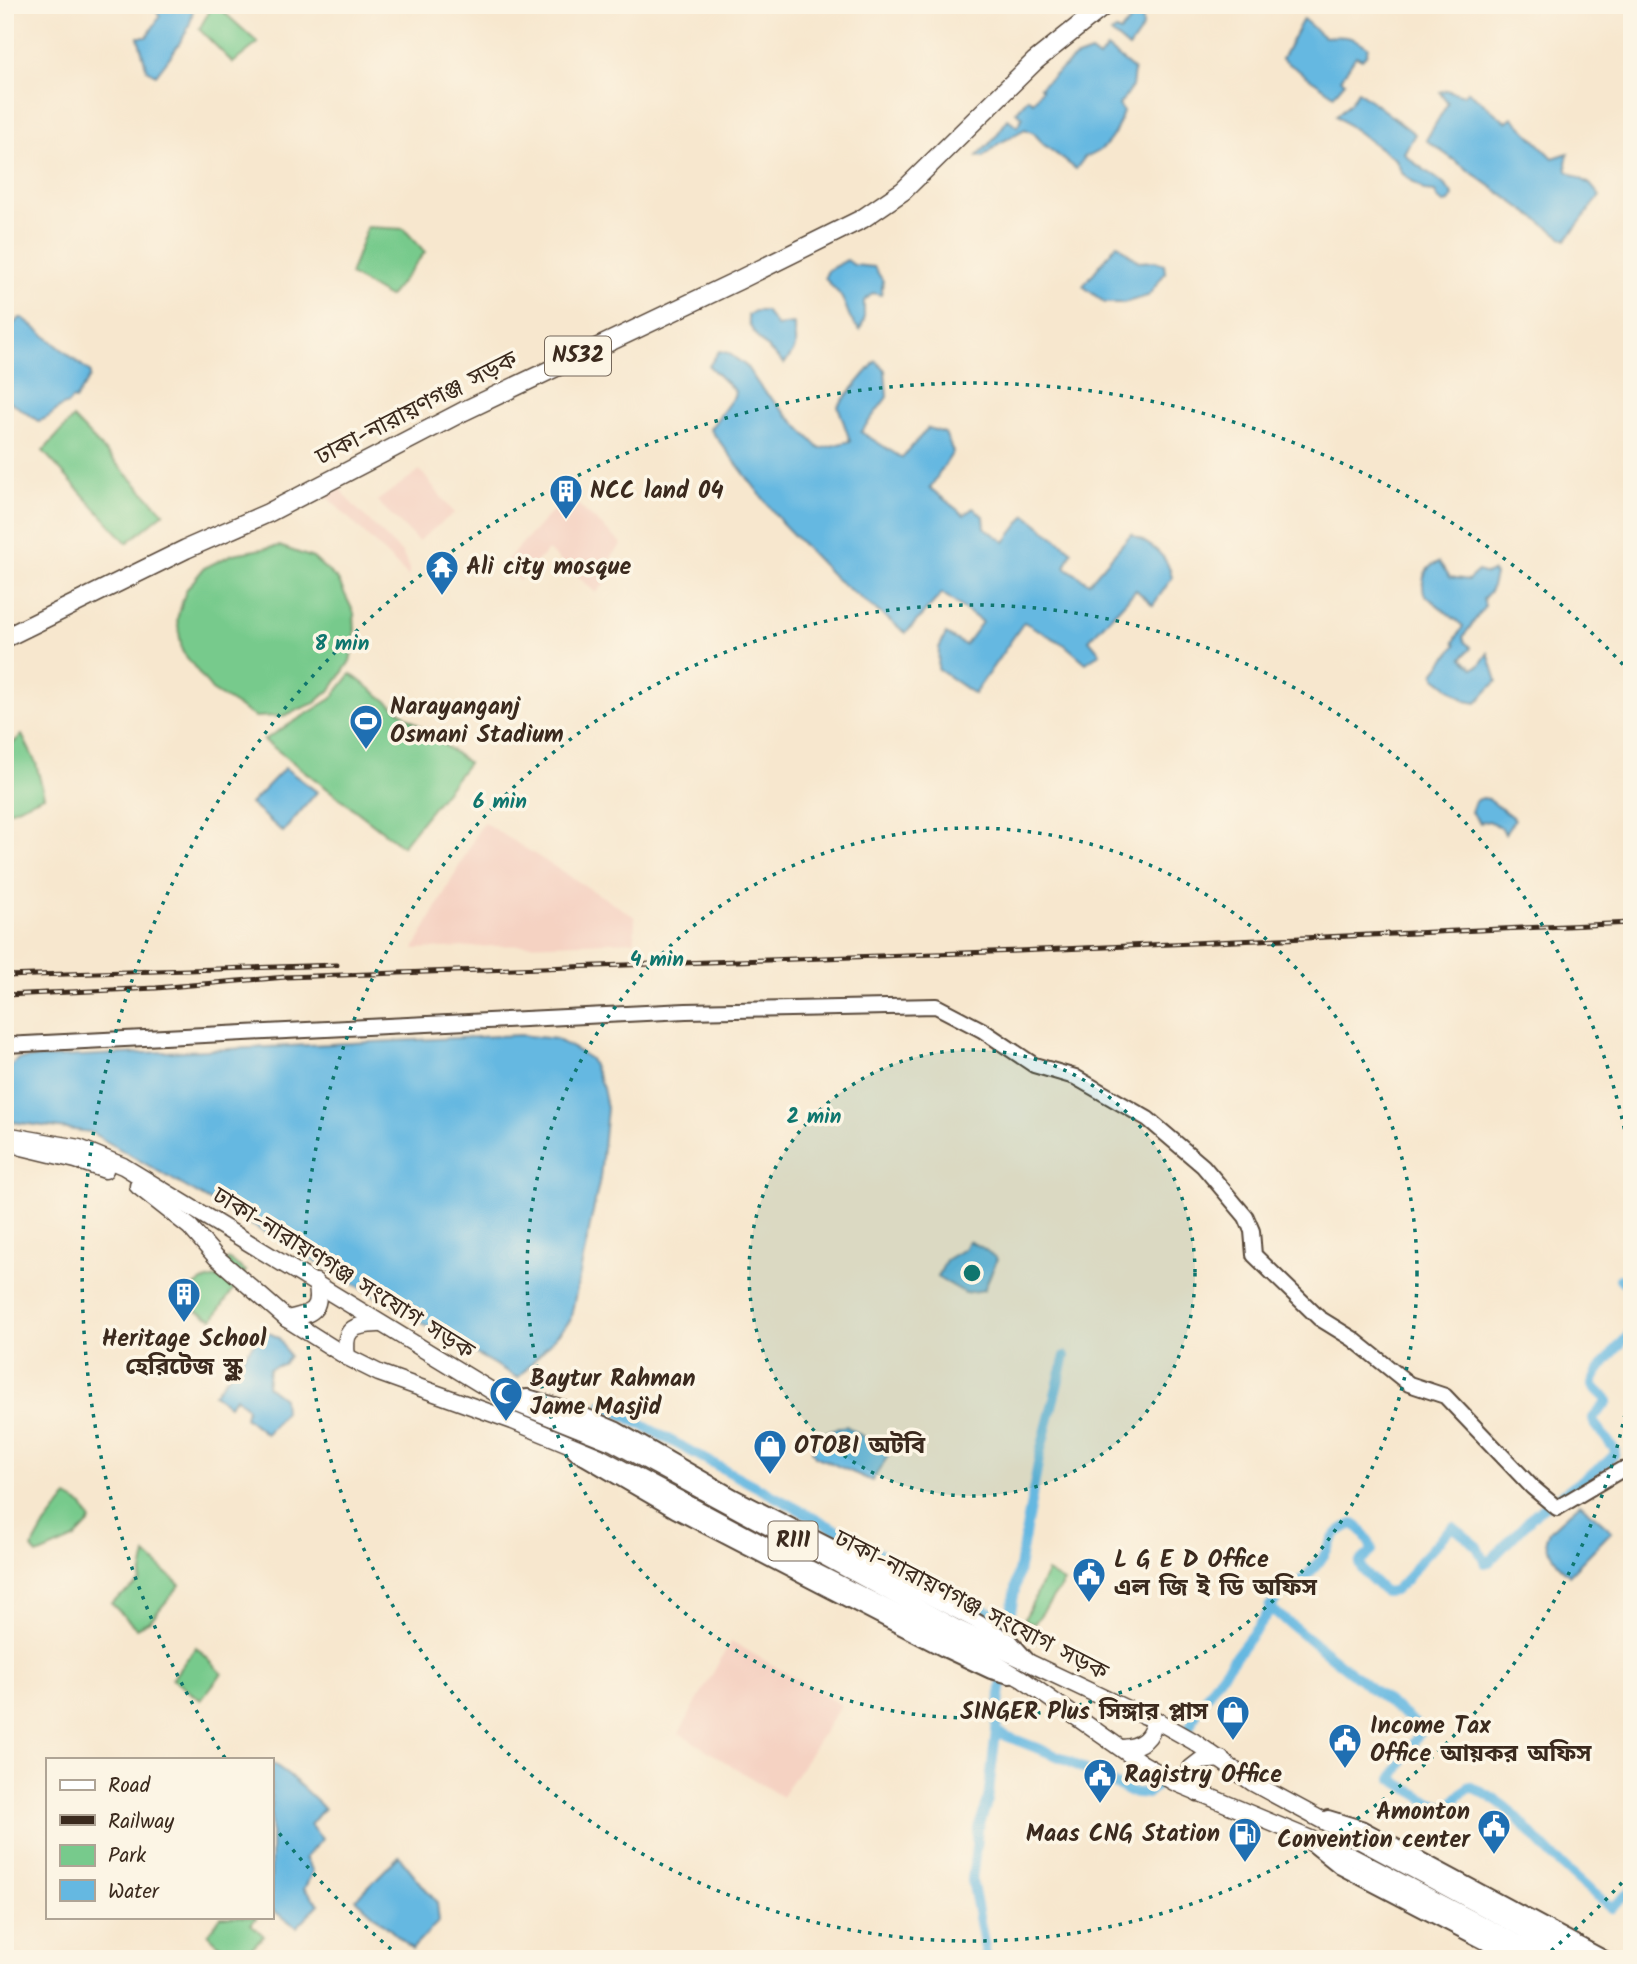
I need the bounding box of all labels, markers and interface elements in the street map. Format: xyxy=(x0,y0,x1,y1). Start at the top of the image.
road number: N532 xyxy=(545,336,611,376)
street label: ঢাকা-নারায়ণগঞ্জ সড়ক xyxy=(308,341,526,477)
building icon: NCC land 04 xyxy=(547,472,585,521)
place label: NCC land 04 xyxy=(590,472,724,511)
temple icon: Ali city mosque xyxy=(423,548,461,597)
place label: Ali city mosque xyxy=(466,548,631,587)
text: 8 min xyxy=(315,628,369,661)
place label: Narayanganj Osmani Stadium xyxy=(390,688,564,755)
sports icon: Narayanganj Osmani Stadium xyxy=(347,702,385,751)
text: 6 min xyxy=(473,786,527,819)
text: 4 min xyxy=(630,944,684,977)
text: 2 min xyxy=(787,1101,841,1134)
street label: ঢাকা-নারায়ণগঞ্জ সংযোগ সড়ক xyxy=(203,1177,482,1371)
centre of rings xyxy=(960,1261,984,1285)
building icon: Heritage School হেরিটেজ স্কুল xyxy=(165,1275,203,1324)
place label: Heritage School হেরিটেজ স্কুল xyxy=(102,1320,267,1387)
place label: Baytur Rahman Jame Masjid xyxy=(530,1360,695,1427)
mosque icon: Baytur Rahman Jame Masjid xyxy=(487,1374,525,1423)
shop icon: OTOBI অটবি xyxy=(751,1427,789,1476)
place label: OTOBI অটবি xyxy=(794,1427,926,1466)
street label: ঢাকা-নারায়ণগঞ্জ সংযোগ সড়ক xyxy=(826,1519,1115,1692)
road number: R111 xyxy=(768,1522,818,1560)
place label: L G E D Office এল জি ই ডি অফিস xyxy=(1114,1541,1317,1608)
public building icon: L G E D Office এল জি ই ডি অফিস xyxy=(1070,1555,1108,1604)
place label: SINGER Plus সিঙ্গার প্লাস xyxy=(960,1693,1209,1732)
shop icon: SINGER Plus সিঙ্গার প্লাস xyxy=(1214,1693,1252,1742)
place label: Income Tax Office আয়কর অফিস xyxy=(1370,1707,1592,1774)
public building icon: Income Tax Office আয়কর অফিস xyxy=(1326,1721,1364,1770)
public building icon: Ragistry Office xyxy=(1081,1756,1119,1805)
place label: Ragistry Office xyxy=(1124,1756,1282,1795)
legend xyxy=(46,1758,273,1918)
text: Road xyxy=(108,1770,151,1803)
place label: Amonton Convention center xyxy=(1277,1793,1471,1860)
text: Railway xyxy=(108,1806,174,1839)
public building icon: Amonton Convention center xyxy=(1475,1807,1513,1856)
place label: Maas CNG Station xyxy=(1026,1815,1220,1854)
fuel station icon: Maas CNG Station xyxy=(1226,1815,1264,1864)
text: Park xyxy=(108,1840,146,1873)
text: Water xyxy=(108,1876,160,1909)

